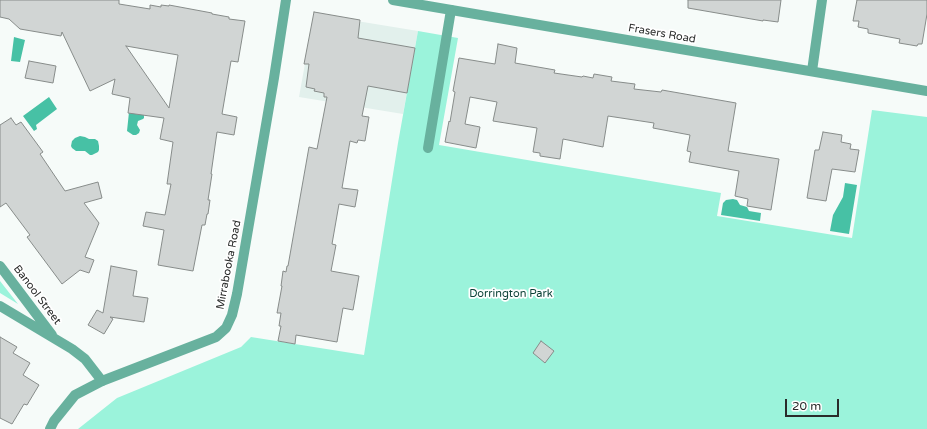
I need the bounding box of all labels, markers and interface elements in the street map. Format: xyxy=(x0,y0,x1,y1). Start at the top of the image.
street label: Frasers Road xyxy=(627,22,697,46)
street label: Mirrabooka Road xyxy=(214,219,244,311)
street label: Banool Street xyxy=(10,263,64,327)
park label: Dorrington Park xyxy=(469,287,553,301)
scale bar xyxy=(787,391,841,417)
text: 20 m xyxy=(792,399,821,413)

